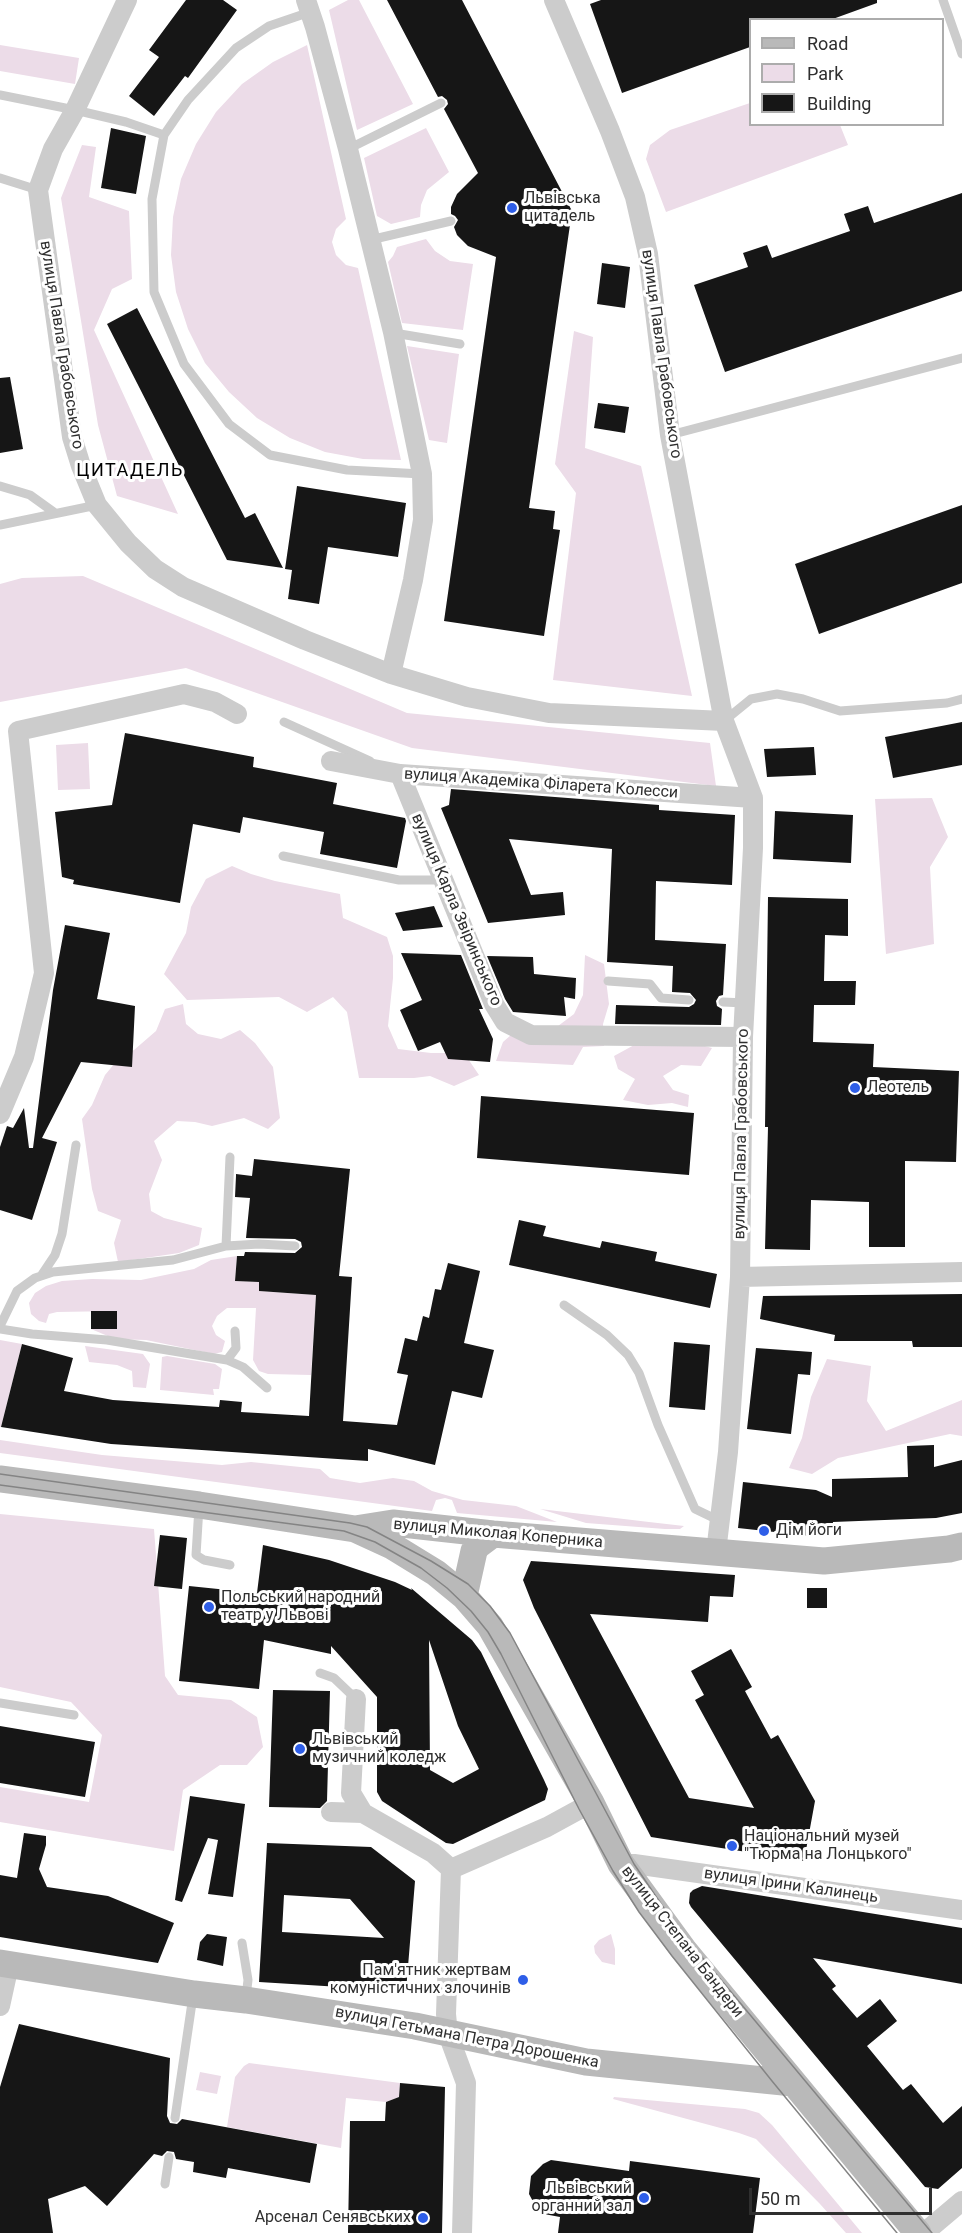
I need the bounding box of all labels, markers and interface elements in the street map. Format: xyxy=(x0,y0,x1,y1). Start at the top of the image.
legend xyxy=(749,18,944,126)
text: Road xyxy=(807,33,848,54)
text: Park xyxy=(807,63,843,84)
text: Building xyxy=(807,93,871,114)
place label: Львівська цитадель xyxy=(524,189,601,227)
marker: Львівська цитадель xyxy=(505,201,519,215)
street label: вулиця Павла Грабовського xyxy=(35,239,87,451)
street label: вулиця Павла Грабовського xyxy=(637,248,685,460)
district label: ЦИТАДЕЛЬ xyxy=(76,460,184,482)
street label: вулиця Академіка Філарета Колесси xyxy=(403,765,679,803)
street label: вулиця Карла Звіринського xyxy=(407,811,505,1009)
street label: вулиця Павла Грабовського xyxy=(731,1028,753,1240)
place label: Леотель xyxy=(867,1078,929,1098)
marker: Леотель xyxy=(848,1081,862,1095)
street label: вулиця Миколая Коперника xyxy=(392,1515,604,1553)
place label: Дім йоги xyxy=(776,1521,842,1541)
marker: Дім йоги xyxy=(757,1524,771,1538)
place label: Польський народний театр у Львові xyxy=(221,1588,380,1626)
marker: Польський народний театр у Львові xyxy=(202,1600,216,1614)
place label: Львівський музичний коледж xyxy=(312,1730,446,1768)
marker: Львівський музичний коледж xyxy=(293,1742,307,1756)
place label: Національний музей "Тюрма на Лонцького" xyxy=(744,1827,912,1865)
marker: Національний музей "Тюрма на Лонцького" xyxy=(725,1839,739,1853)
street label: вулиця Степана Бандери xyxy=(617,1862,747,2022)
street label: вулиця Ірини Калинець xyxy=(703,1864,879,1908)
place label: Пам'ятник жертвам комуністичних злочинів xyxy=(330,1961,511,1999)
marker: Пам'ятник жертвам комуністичних злочинів xyxy=(516,1973,530,1987)
street label: вулиця Гетьмана Петра Дорошенка xyxy=(334,2003,600,2073)
scale bar xyxy=(752,2176,935,2214)
place label: Львівський органний зал xyxy=(532,2179,632,2217)
text: 50 m xyxy=(760,2188,800,2209)
marker: Львівський органний зал xyxy=(637,2191,651,2205)
place label: Арсенал Сенявських xyxy=(255,2208,411,2228)
marker: Арсенал Сенявських xyxy=(416,2211,430,2225)

